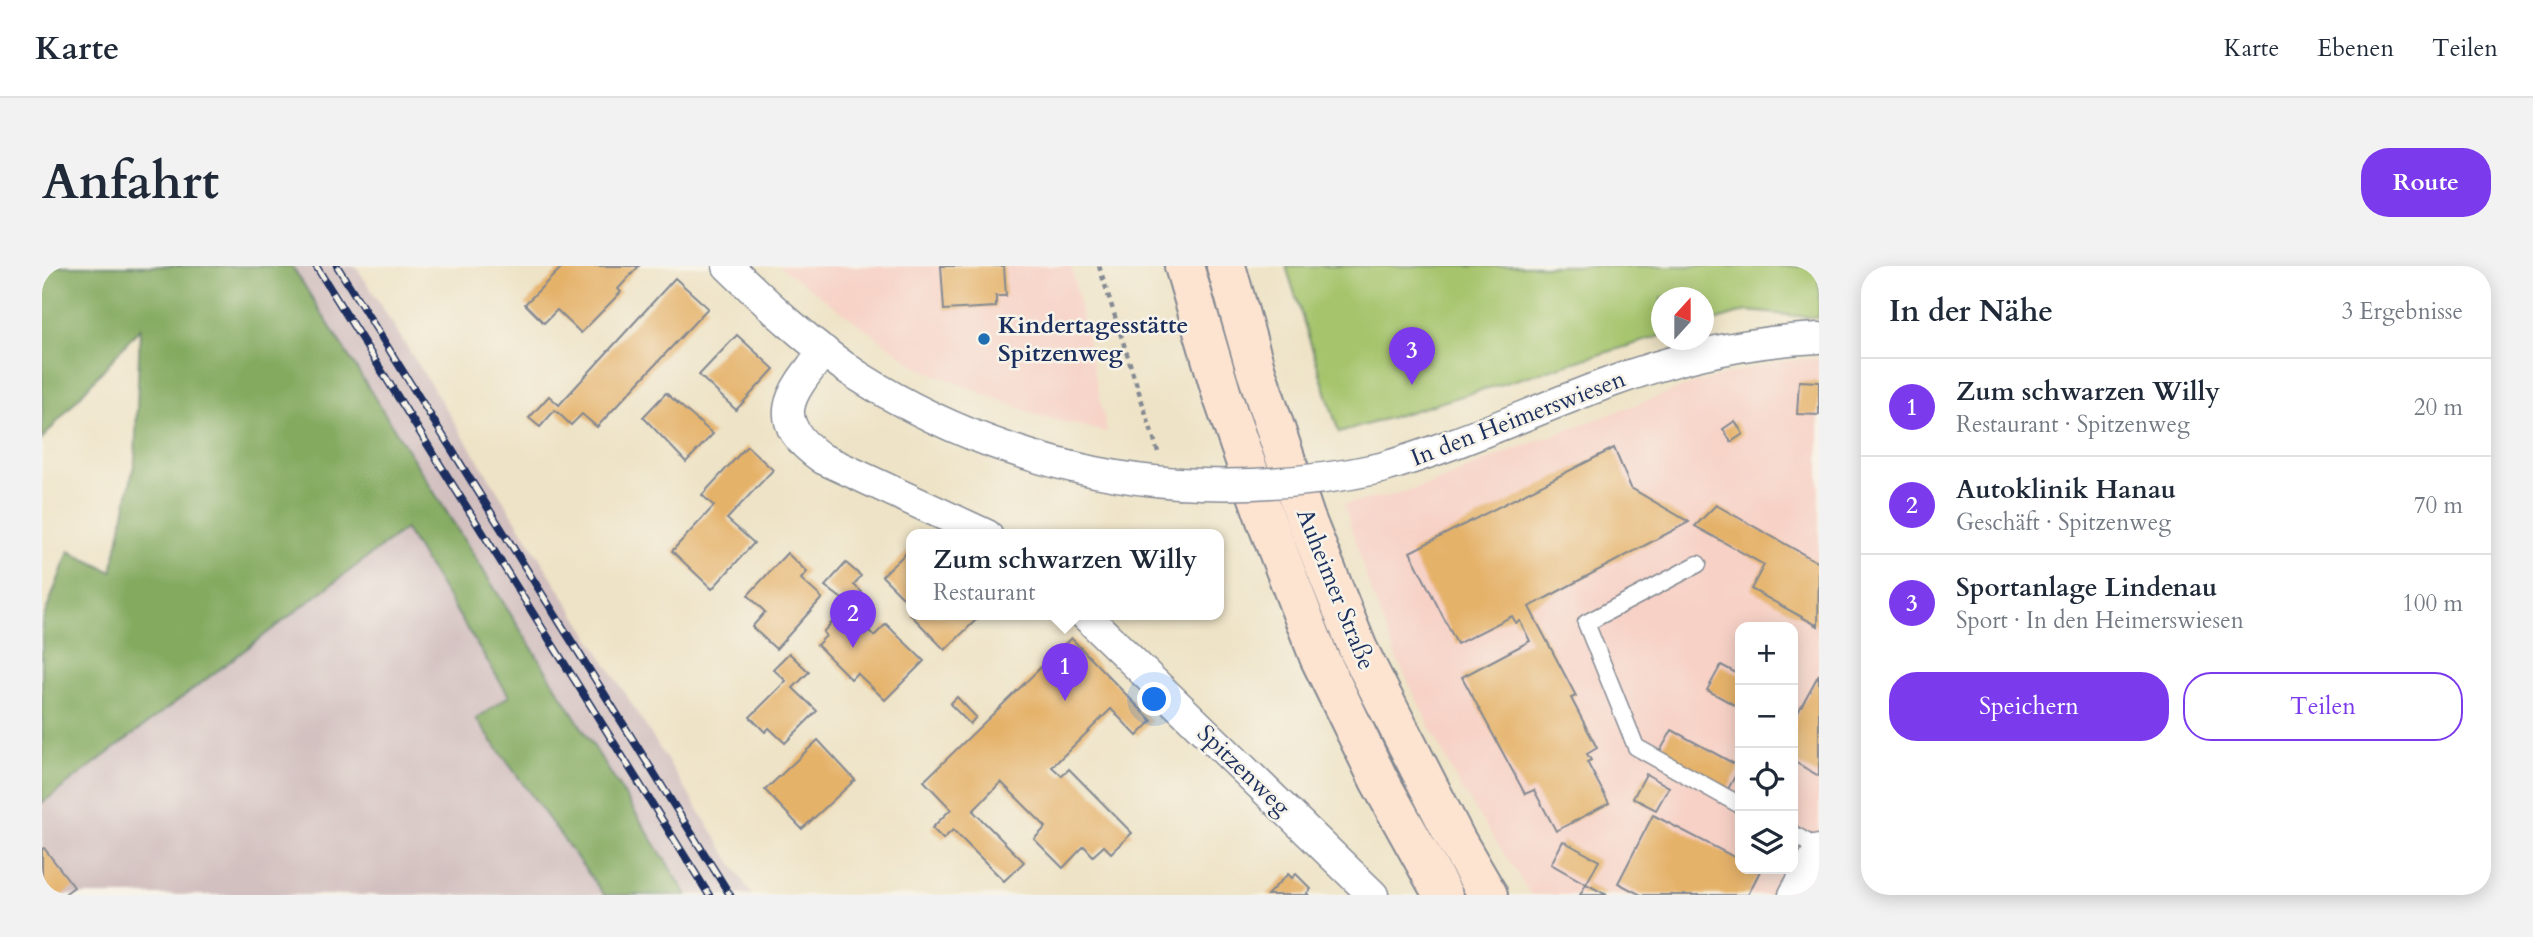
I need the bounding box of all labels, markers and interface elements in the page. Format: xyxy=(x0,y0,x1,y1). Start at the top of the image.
text: Karte xyxy=(35,26,119,71)
text: Karte xyxy=(2224,32,2279,65)
text: Ebenen xyxy=(2317,32,2394,65)
text: Teilen xyxy=(2432,32,2498,65)
button: Route xyxy=(2361,148,2491,217)
text: Anfahrt xyxy=(42,149,219,216)
north arrow xyxy=(1651,287,1714,350)
text: In der Nähe xyxy=(1889,291,2053,332)
text: 3 Ergebnisse xyxy=(2341,296,2463,327)
place label: Kindertagesstätte Spitzenweg xyxy=(998,309,1188,370)
pin: 3 xyxy=(1389,327,1435,385)
marker: Kindertagesstätte Spitzenweg xyxy=(976,331,992,347)
street label: In den Heimerswiesen xyxy=(1406,362,1630,475)
text: Zum schwarzen Willy xyxy=(1956,374,2220,409)
text: 1 xyxy=(1906,392,1918,423)
text: 20 m xyxy=(2414,392,2463,423)
text: Restaurant · Spitzenweg xyxy=(1956,409,2190,440)
text: Autoklinik Hanau xyxy=(1956,472,2176,507)
text: 2 xyxy=(1906,490,1918,521)
text: 70 m xyxy=(2414,490,2463,521)
street label: Auheimer Straße xyxy=(1288,504,1383,675)
text: Geschäft · Spitzenweg xyxy=(1956,507,2171,538)
popup xyxy=(906,529,1224,620)
text: Zum schwarzen Willy xyxy=(933,542,1197,577)
text: Sportanlage Lindenau xyxy=(1956,570,2217,605)
text: Restaurant xyxy=(933,577,1036,608)
text: 3 xyxy=(1906,588,1918,619)
text: 100 m xyxy=(2402,588,2463,619)
pin: 2 xyxy=(830,590,876,648)
text: Sport · In den Heimerswiesen xyxy=(1956,605,2244,636)
map controls xyxy=(1735,622,1798,874)
button: + xyxy=(1735,622,1798,685)
pin: 1 xyxy=(1042,643,1088,701)
button: Speichern xyxy=(1889,672,2169,741)
button: Teilen xyxy=(2183,672,2463,741)
your location xyxy=(1137,682,1171,716)
button: − xyxy=(1735,685,1798,748)
street label: Spitzenweg xyxy=(1190,718,1298,824)
button: locate xyxy=(1735,748,1798,811)
button: layers xyxy=(1735,811,1798,874)

